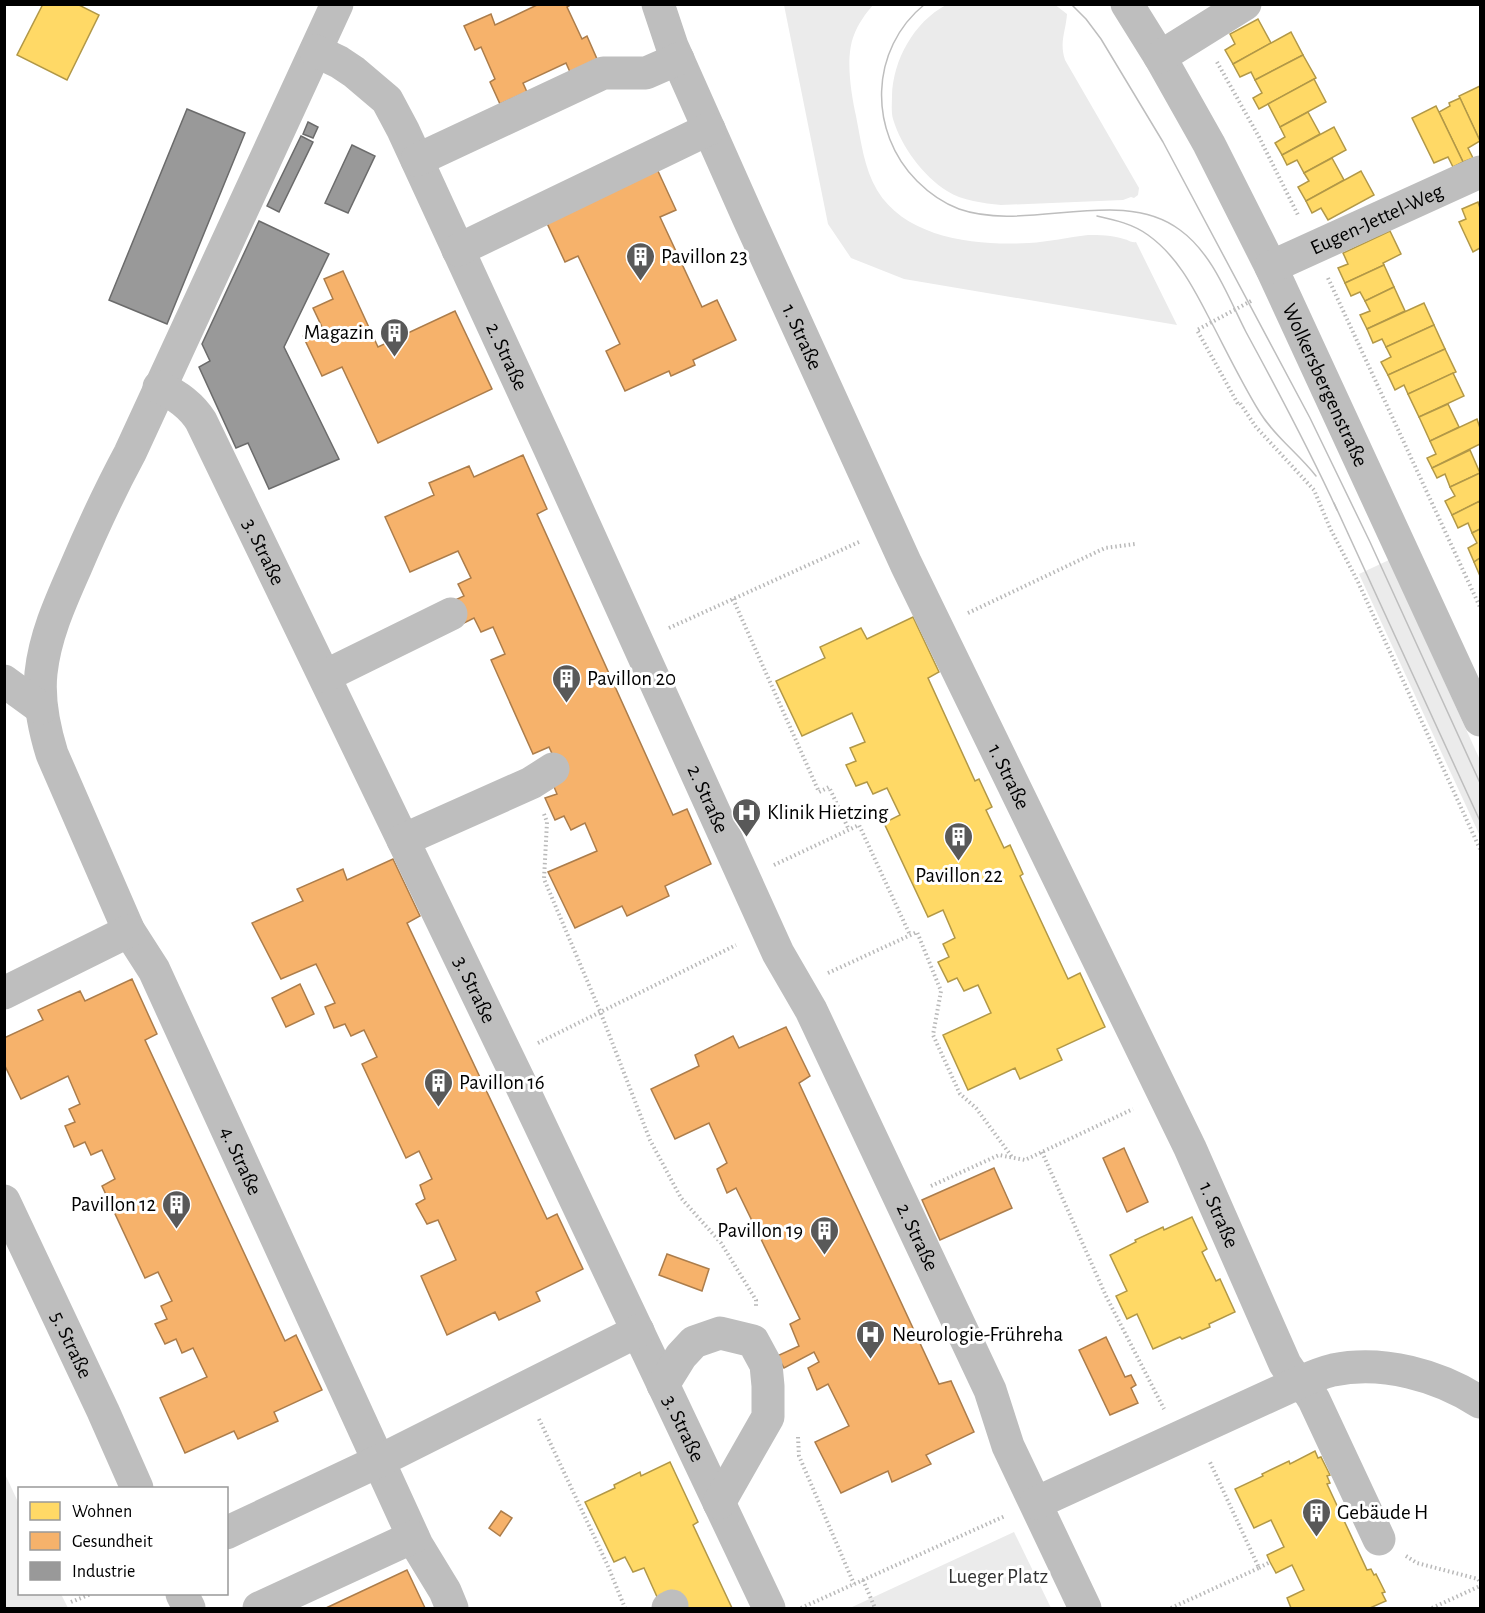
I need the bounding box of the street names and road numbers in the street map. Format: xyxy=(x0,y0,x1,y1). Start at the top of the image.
street label: Eugen-Jettel-Weg xyxy=(1307,180,1447,258)
street label: Wolkersbergenstraße xyxy=(1279,300,1372,470)
street label: 1. Straße xyxy=(779,301,827,373)
street label: 2. Straße xyxy=(483,319,532,393)
street label: 3. Straße xyxy=(239,515,289,588)
street label: 1. Straße xyxy=(985,741,1034,812)
street label: 2. Straße xyxy=(684,762,733,836)
street label: 3. Straße xyxy=(450,953,500,1026)
street label: 4. Straße xyxy=(217,1123,266,1198)
street label: 1. Straße xyxy=(1196,1179,1243,1251)
street label: 2. Straße xyxy=(893,1200,943,1274)
street label: 5. Straße xyxy=(47,1308,97,1382)
street label: 3. Straße xyxy=(659,1392,709,1465)

